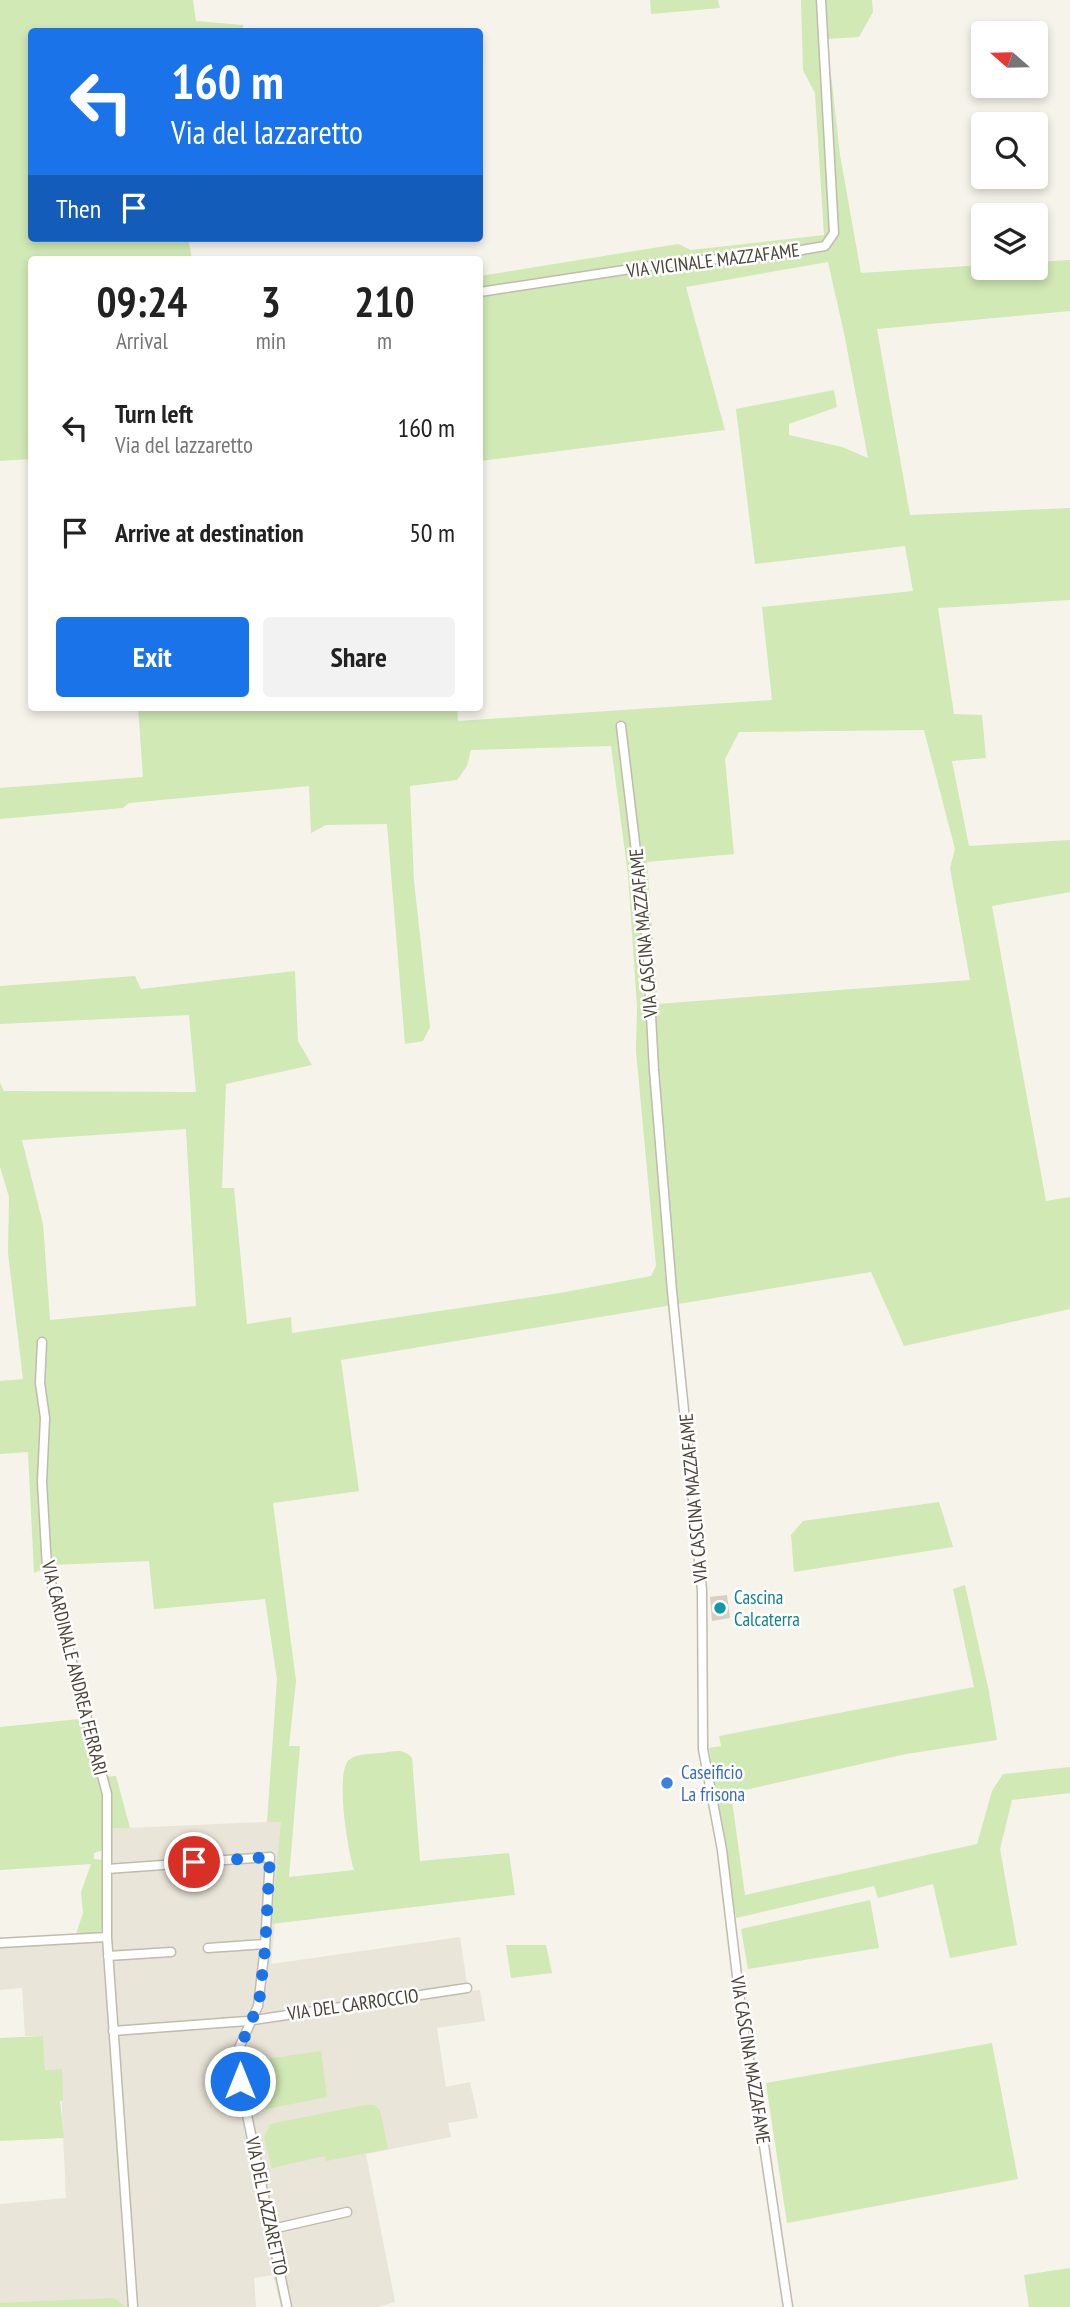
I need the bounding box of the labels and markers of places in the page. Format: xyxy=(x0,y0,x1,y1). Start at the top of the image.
place label: Cascina Calcaterra xyxy=(734,1585,800,1631)
marker: Cascina Calcaterra xyxy=(712,1600,728,1616)
place label: Caseificio La frisona xyxy=(681,1760,745,1806)
marker: Caseificio La frisona xyxy=(659,1775,675,1791)
pin xyxy=(164,1832,224,1892)

